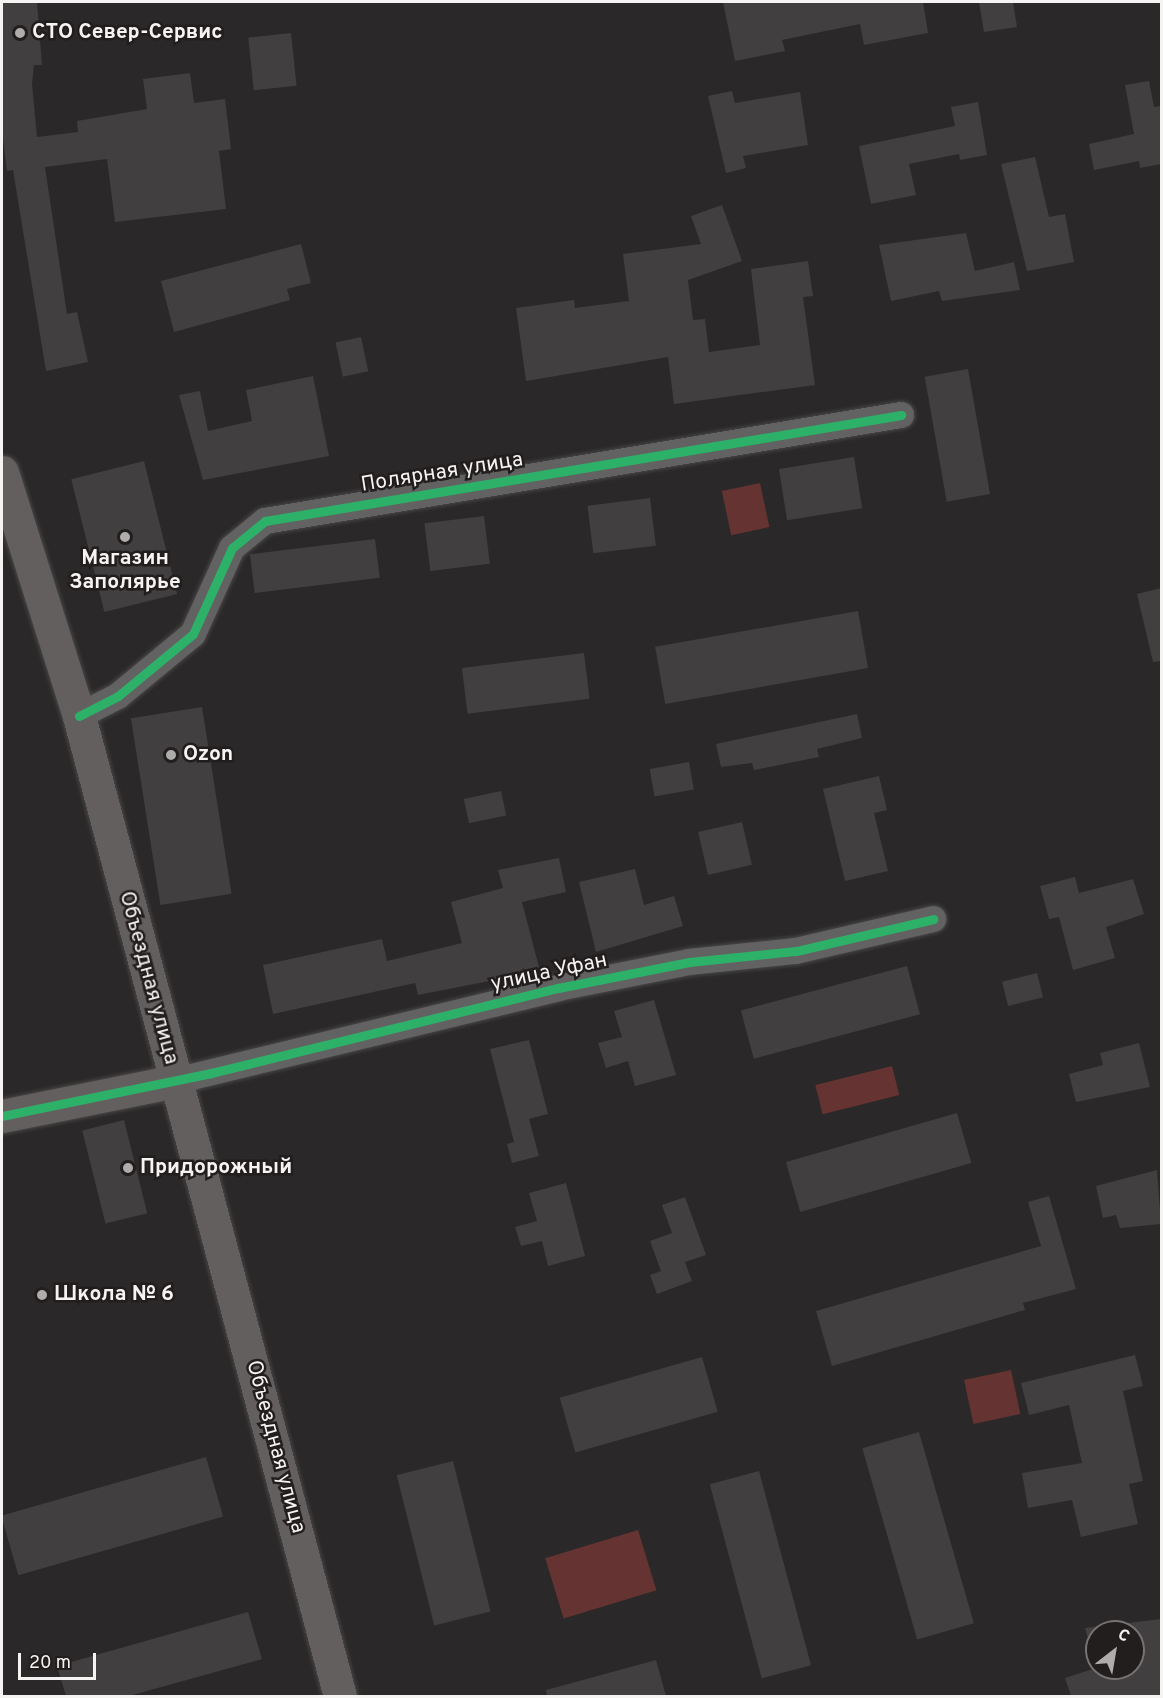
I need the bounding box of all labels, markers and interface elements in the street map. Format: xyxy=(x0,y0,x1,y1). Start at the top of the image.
place label: СТО Север-Сервис xyxy=(32,20,223,46)
marker: СТО Север-Сервис xyxy=(13,26,27,40)
street label: Полярная улица xyxy=(359,448,525,498)
marker: Магазин Заполярье xyxy=(118,530,132,544)
place label: Магазин Заполярье xyxy=(69,546,181,596)
place label: Ozon xyxy=(183,742,233,768)
marker: Ozon xyxy=(164,748,178,762)
street label: Объездная улица xyxy=(113,889,183,1067)
street label: улица Уфан xyxy=(489,948,609,998)
place label: Придорожный xyxy=(140,1155,292,1181)
marker: Придорожный xyxy=(121,1161,135,1175)
place label: Школа № 6 xyxy=(54,1282,174,1308)
marker: Школа № 6 xyxy=(35,1288,49,1302)
street label: Объездная улица xyxy=(240,1358,310,1536)
north arrow xyxy=(1085,1620,1145,1680)
text: С xyxy=(1114,1625,1133,1647)
scale bar xyxy=(21,1641,99,1679)
text: 20 m xyxy=(29,1652,71,1675)

